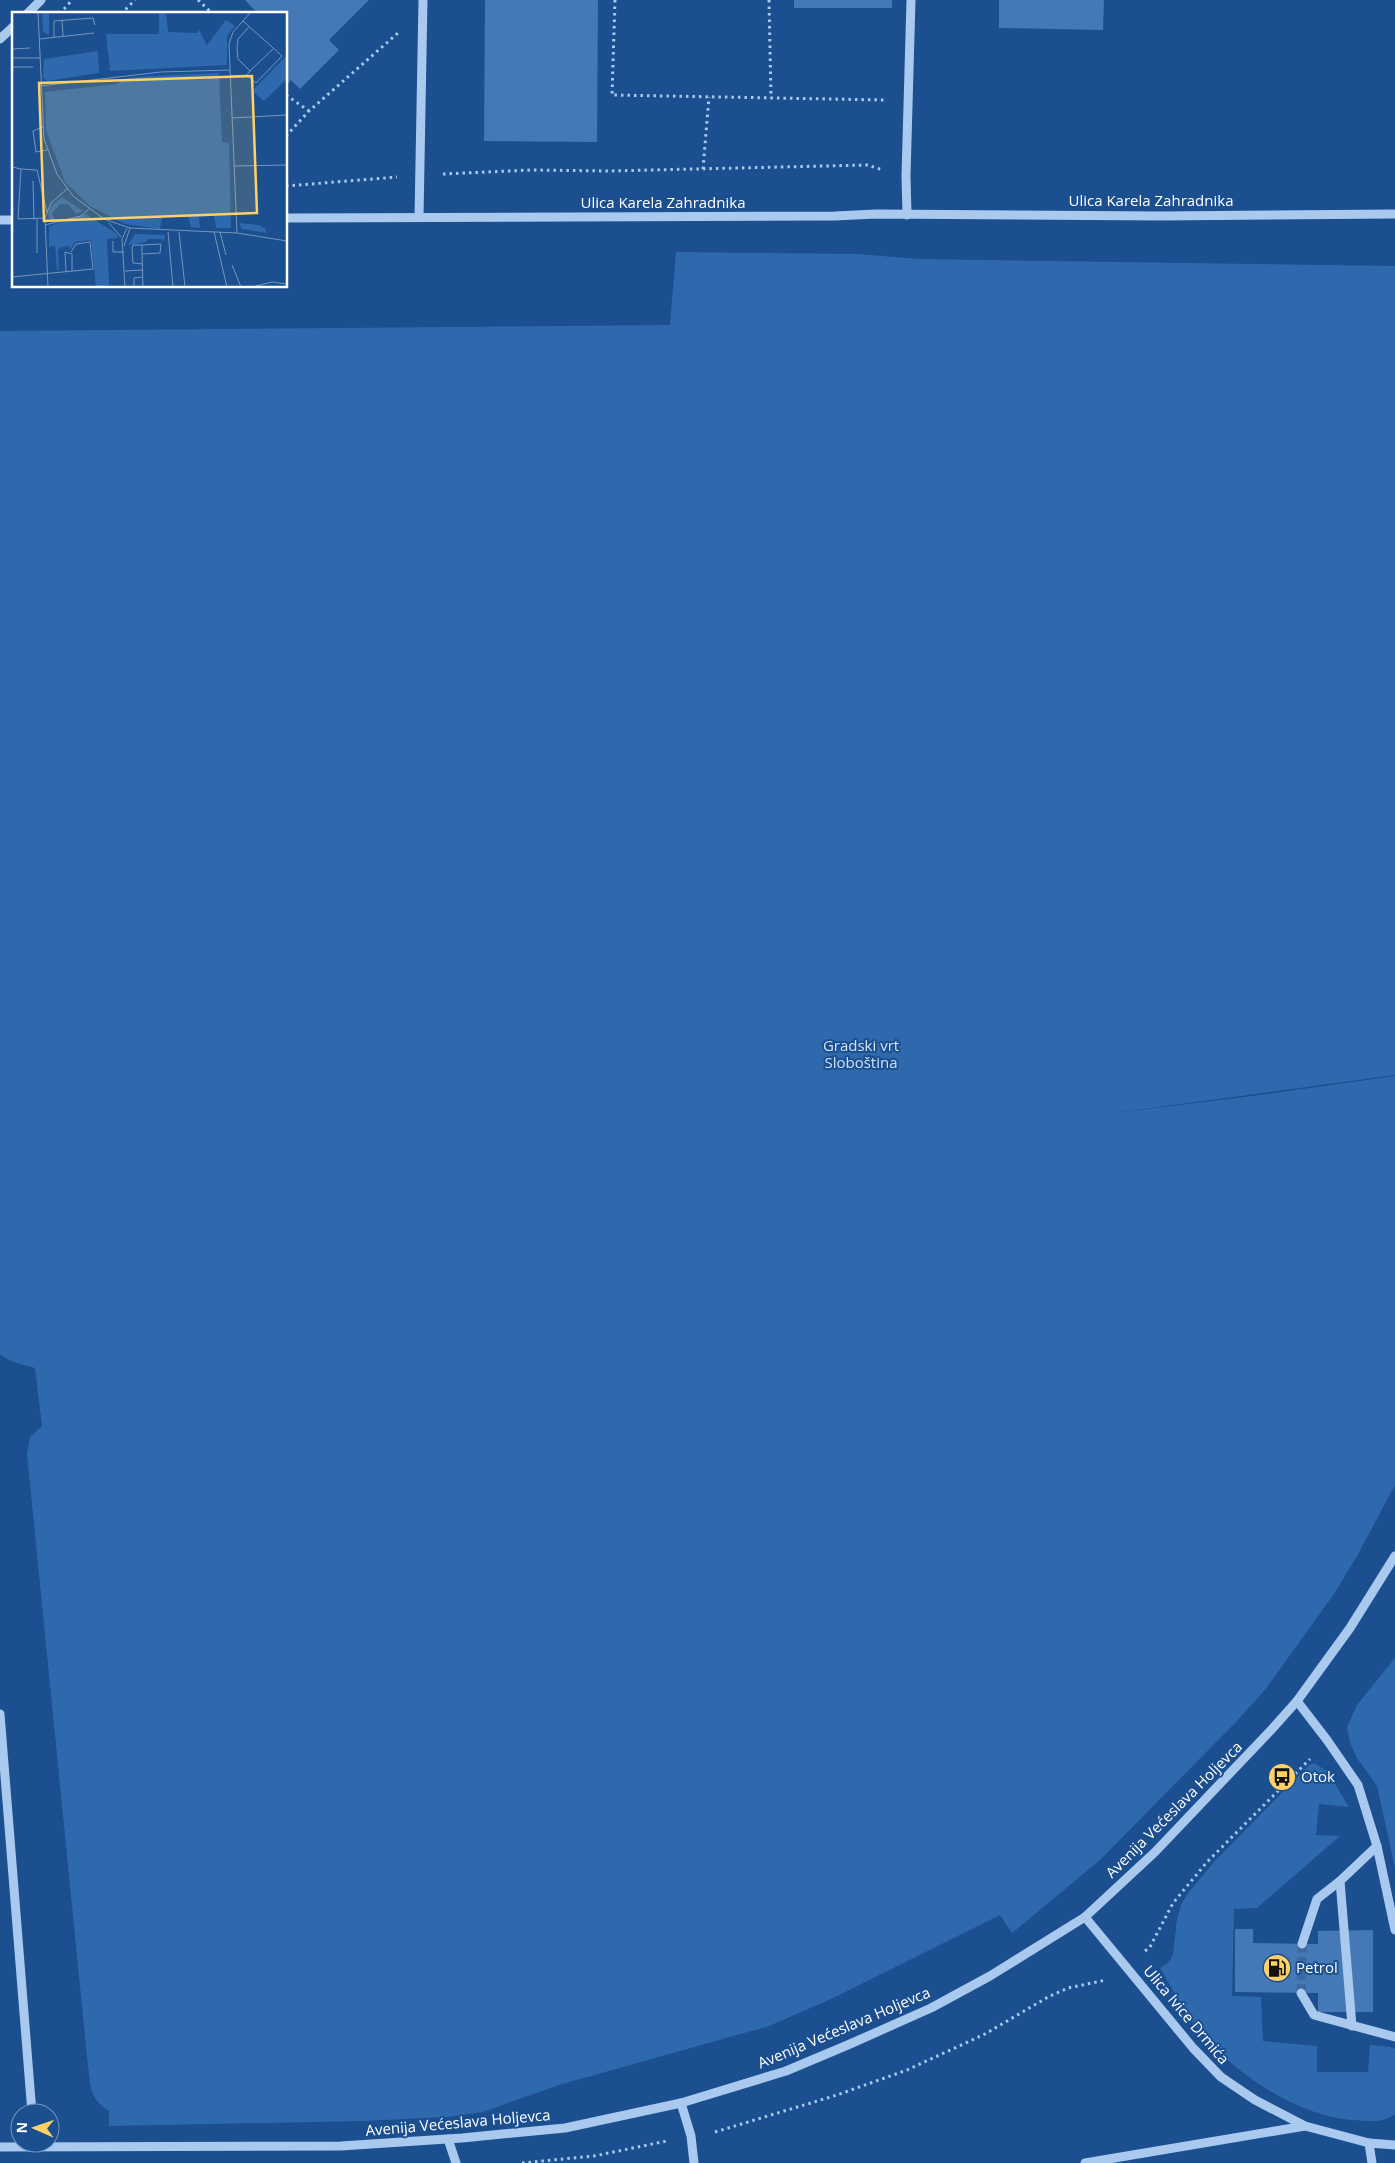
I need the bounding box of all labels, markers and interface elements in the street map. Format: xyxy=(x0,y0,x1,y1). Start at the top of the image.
inset map xyxy=(12,12,288,288)
street label: Ulica Karela Zahradnika xyxy=(1069,190,1233,210)
street label: Ulica Karela Zahradnika xyxy=(581,192,745,212)
park label: Gradski vrt Sloboština xyxy=(823,1035,899,1072)
street label: Avenija Većeslava Holjevca xyxy=(1101,1737,1246,1882)
bus stop icon: Otok xyxy=(1267,1762,1297,1792)
place label: Otok xyxy=(1301,1766,1335,1786)
fuel station icon: Petrol xyxy=(1262,1953,1292,1983)
place label: Petrol xyxy=(1296,1957,1338,1977)
street label: Ulica Ivice Drmića xyxy=(1140,1961,1234,2068)
street label: Avenija Većeslava Holjevca xyxy=(754,1982,933,2073)
north arrow xyxy=(10,2103,60,2153)
street label: Avenija Većeslava Holjevca xyxy=(365,2104,551,2140)
text: N xyxy=(12,2122,31,2134)

